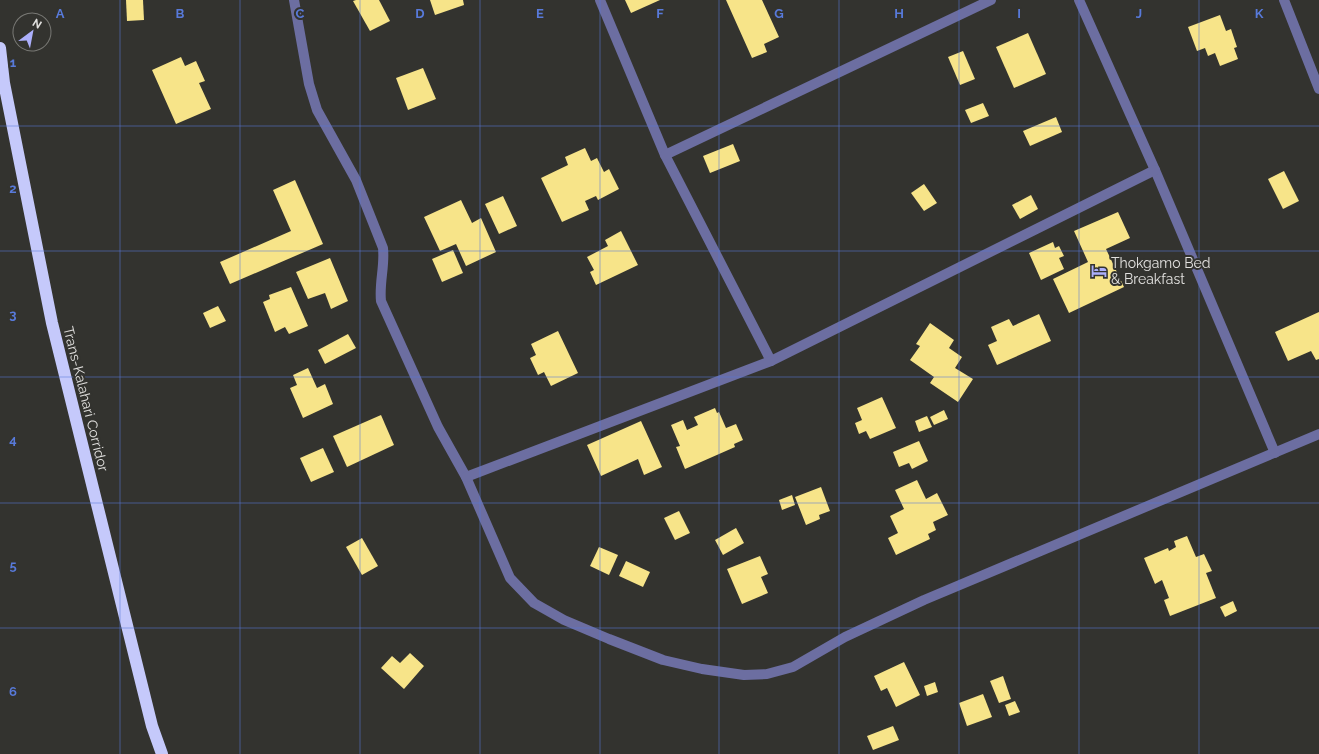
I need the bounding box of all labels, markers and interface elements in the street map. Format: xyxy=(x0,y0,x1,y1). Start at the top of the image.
text: A xyxy=(56,6,65,21)
text: B xyxy=(176,6,185,21)
text: C xyxy=(296,6,305,21)
text: D xyxy=(415,6,425,21)
text: E xyxy=(536,6,544,21)
text: F xyxy=(656,6,664,21)
text: G xyxy=(774,6,784,21)
text: H xyxy=(894,6,904,21)
text: I xyxy=(1017,6,1021,21)
text: J xyxy=(1136,6,1142,21)
text: K xyxy=(1255,6,1264,21)
north arrow xyxy=(12,12,52,52)
text: N xyxy=(30,16,44,32)
text: 1 xyxy=(10,55,17,70)
text: 2 xyxy=(9,181,17,196)
place label: Thokgamo Bed & Breakfast xyxy=(1111,255,1210,287)
hotel icon: Thokgamo Bed & Breakfast xyxy=(1090,262,1108,280)
text: 3 xyxy=(9,307,17,322)
street label: Trans-Kalahari Corridor xyxy=(60,325,112,473)
text: 4 xyxy=(9,432,17,447)
text: 5 xyxy=(9,558,17,573)
text: 6 xyxy=(9,684,17,699)

